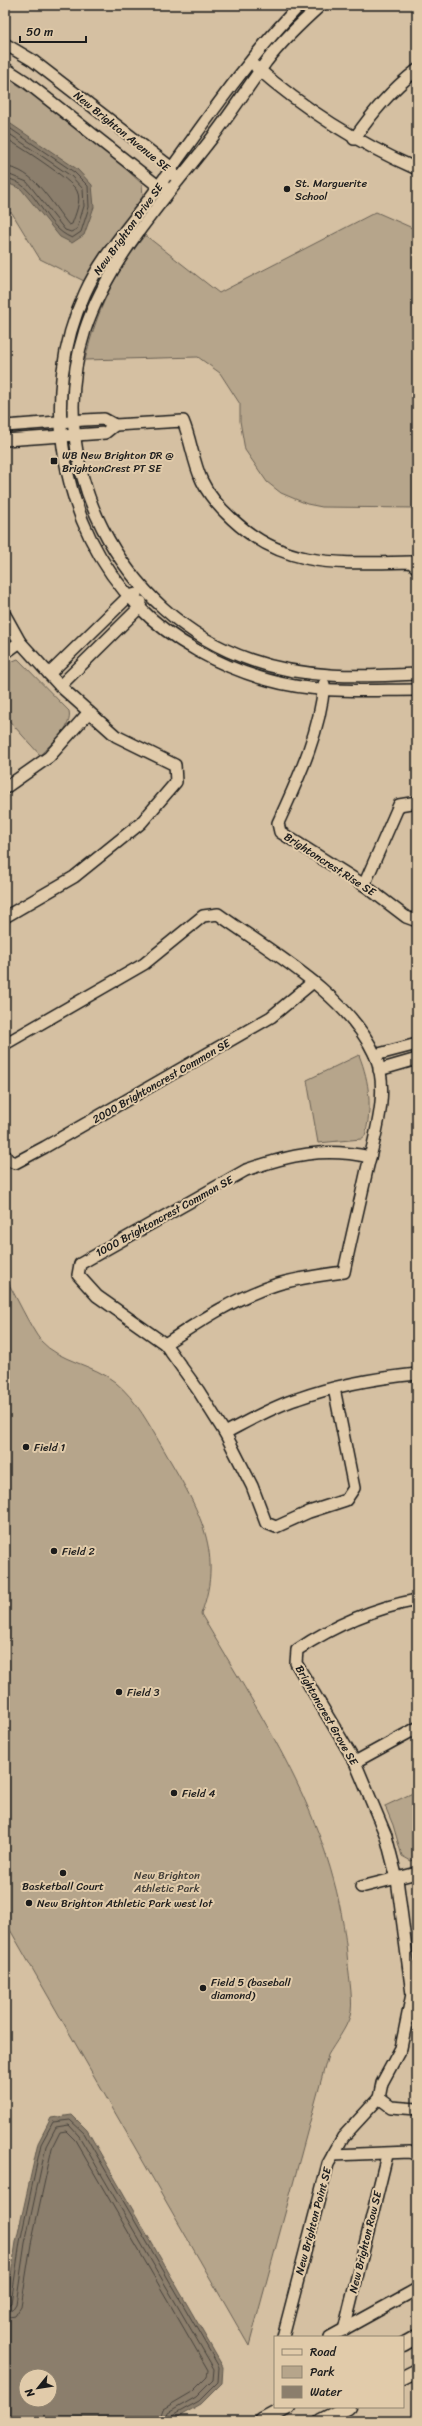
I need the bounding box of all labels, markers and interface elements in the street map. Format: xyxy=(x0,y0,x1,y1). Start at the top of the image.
scale bar xyxy=(20,18,86,44)
text: 50 m xyxy=(26,21,53,43)
street label: New Brighton Avenue SE xyxy=(69,86,175,177)
place label: St. Marguerite School xyxy=(295,174,367,206)
street label: New Brighton Drive SE xyxy=(89,179,169,279)
marker: St. Marguerite School xyxy=(282,184,292,194)
place label: WB New Brighton DR @ BrightonCrest PT SE xyxy=(62,446,174,478)
marker: WB New Brighton DR @ BrightonCrest PT SE xyxy=(49,456,59,466)
street label: Brightoncrest Rise SE xyxy=(280,828,380,902)
street label: 2000 Brightoncrest Common SE xyxy=(89,1034,235,1129)
street label: 1000 Brightoncrest Common SE xyxy=(92,1170,237,1262)
place label: Field 1 xyxy=(34,1438,65,1457)
marker: Field 1 xyxy=(21,1442,31,1452)
place label: Field 2 xyxy=(62,1542,95,1561)
marker: Field 2 xyxy=(49,1546,59,1556)
street label: Brightoncrest Grove SE xyxy=(290,1661,364,1770)
place label: Field 3 xyxy=(127,1683,160,1702)
marker: Field 3 xyxy=(114,1687,124,1697)
place label: Field 4 xyxy=(182,1784,215,1803)
marker: Field 4 xyxy=(169,1788,179,1798)
park label: New Brighton Athletic Park xyxy=(133,1866,200,1898)
marker: Basketball Court xyxy=(58,1868,68,1878)
place label: Basketball Court xyxy=(22,1877,104,1896)
place label: New Brighton Athletic Park west lot xyxy=(37,1894,213,1913)
marker: New Brighton Athletic Park west lot xyxy=(24,1898,34,1908)
place label: Field 5 (baseball diamond) xyxy=(211,1973,292,2005)
marker: Field 5 (baseball diamond) xyxy=(198,1983,208,1993)
street label: New Brighton Point SE xyxy=(290,2164,337,2277)
street label: New Brighton Row SE xyxy=(344,2188,388,2295)
legend xyxy=(274,2336,404,2408)
text: Road xyxy=(310,2341,337,2363)
text: Park xyxy=(310,2361,335,2383)
north arrow xyxy=(18,2368,58,2408)
text: Water xyxy=(310,2381,343,2403)
text: N xyxy=(19,2384,40,2402)

